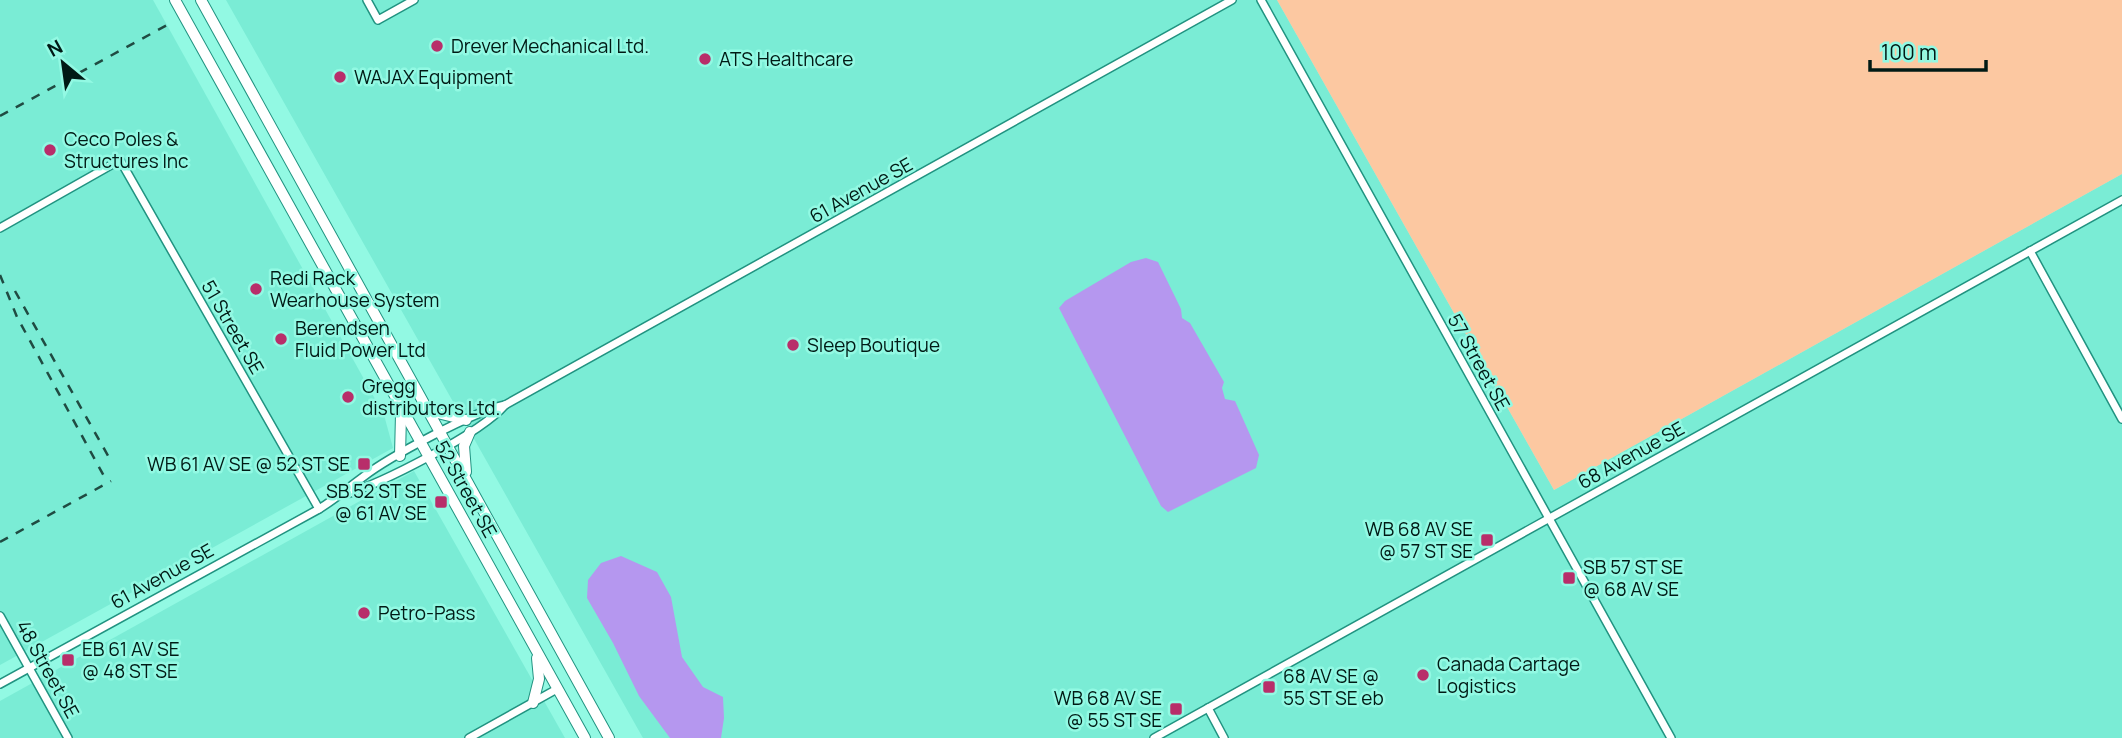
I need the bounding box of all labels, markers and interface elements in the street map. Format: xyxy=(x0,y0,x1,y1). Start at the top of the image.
north arrow xyxy=(28,28,98,98)
scale bar xyxy=(1870,28,1986,72)
text: N xyxy=(42,33,67,63)
place label: Drever Mechanical Ltd. xyxy=(451,33,649,59)
marker: Drever Mechanical Ltd. xyxy=(429,38,445,54)
text: 100 m xyxy=(1881,38,1937,66)
place label: ATS Healthcare xyxy=(719,46,853,72)
marker: ATS Healthcare xyxy=(697,51,713,67)
place label: WAJAX Equipment xyxy=(354,64,513,90)
marker: WAJAX Equipment xyxy=(332,69,348,85)
place label: Ceco Poles & Structures Inc xyxy=(64,126,189,174)
marker: Ceco Poles & Structures Inc xyxy=(42,142,58,158)
street label: 61 Avenue SE xyxy=(805,151,917,229)
place label: Redi Rack Wearhouse System xyxy=(270,265,439,313)
street label: 51 Street SE xyxy=(196,275,270,379)
marker: Redi Rack Wearhouse System xyxy=(248,281,264,297)
street label: 57 Street SE xyxy=(1442,309,1516,415)
place label: Berendsen Fluid Power Ltd xyxy=(295,315,426,363)
marker: Berendsen Fluid Power Ltd xyxy=(273,331,289,347)
place label: Sleep Boutique xyxy=(807,332,940,358)
marker: Sleep Boutique xyxy=(785,337,801,353)
place label: Gregg distributors Ltd. xyxy=(362,373,500,421)
marker: Gregg distributors Ltd. xyxy=(340,389,356,405)
street label: 68 Avenue SE xyxy=(1573,415,1689,495)
street label: 52 Street SE xyxy=(429,436,503,542)
place label: WB 61 AV SE @ 52 ST SE xyxy=(147,451,350,477)
marker: WB 61 AV SE @ 52 ST SE xyxy=(356,456,372,472)
place label: SB 52 ST SE @ 61 AV SE xyxy=(326,478,427,526)
marker: SB 52 ST SE @ 61 AV SE xyxy=(433,494,449,510)
place label: WB 68 AV SE @ 57 ST SE xyxy=(1365,516,1473,564)
marker: WB 68 AV SE @ 57 ST SE xyxy=(1479,532,1495,548)
street label: 61 Avenue SE xyxy=(106,537,218,615)
place label: SB 57 ST SE @ 68 AV SE xyxy=(1583,554,1683,602)
marker: SB 57 ST SE @ 68 AV SE xyxy=(1561,570,1577,586)
place label: Petro-Pass xyxy=(378,600,476,626)
marker: Petro-Pass xyxy=(356,605,372,621)
street label: 48 Street SE xyxy=(10,615,86,723)
place label: EB 61 AV SE @ 48 ST SE xyxy=(82,636,180,684)
place label: Canada Cartage Logistics xyxy=(1437,651,1580,699)
marker: EB 61 AV SE @ 48 ST SE xyxy=(60,652,76,668)
place label: 68 AV SE @ 55 ST SE eb xyxy=(1283,663,1384,711)
marker: Canada Cartage Logistics xyxy=(1415,667,1431,683)
marker: 68 AV SE @ 55 ST SE eb xyxy=(1261,679,1277,695)
place label: WB 68 AV SE @ 55 ST SE xyxy=(1054,685,1162,733)
marker: WB 68 AV SE @ 55 ST SE xyxy=(1168,701,1184,717)

